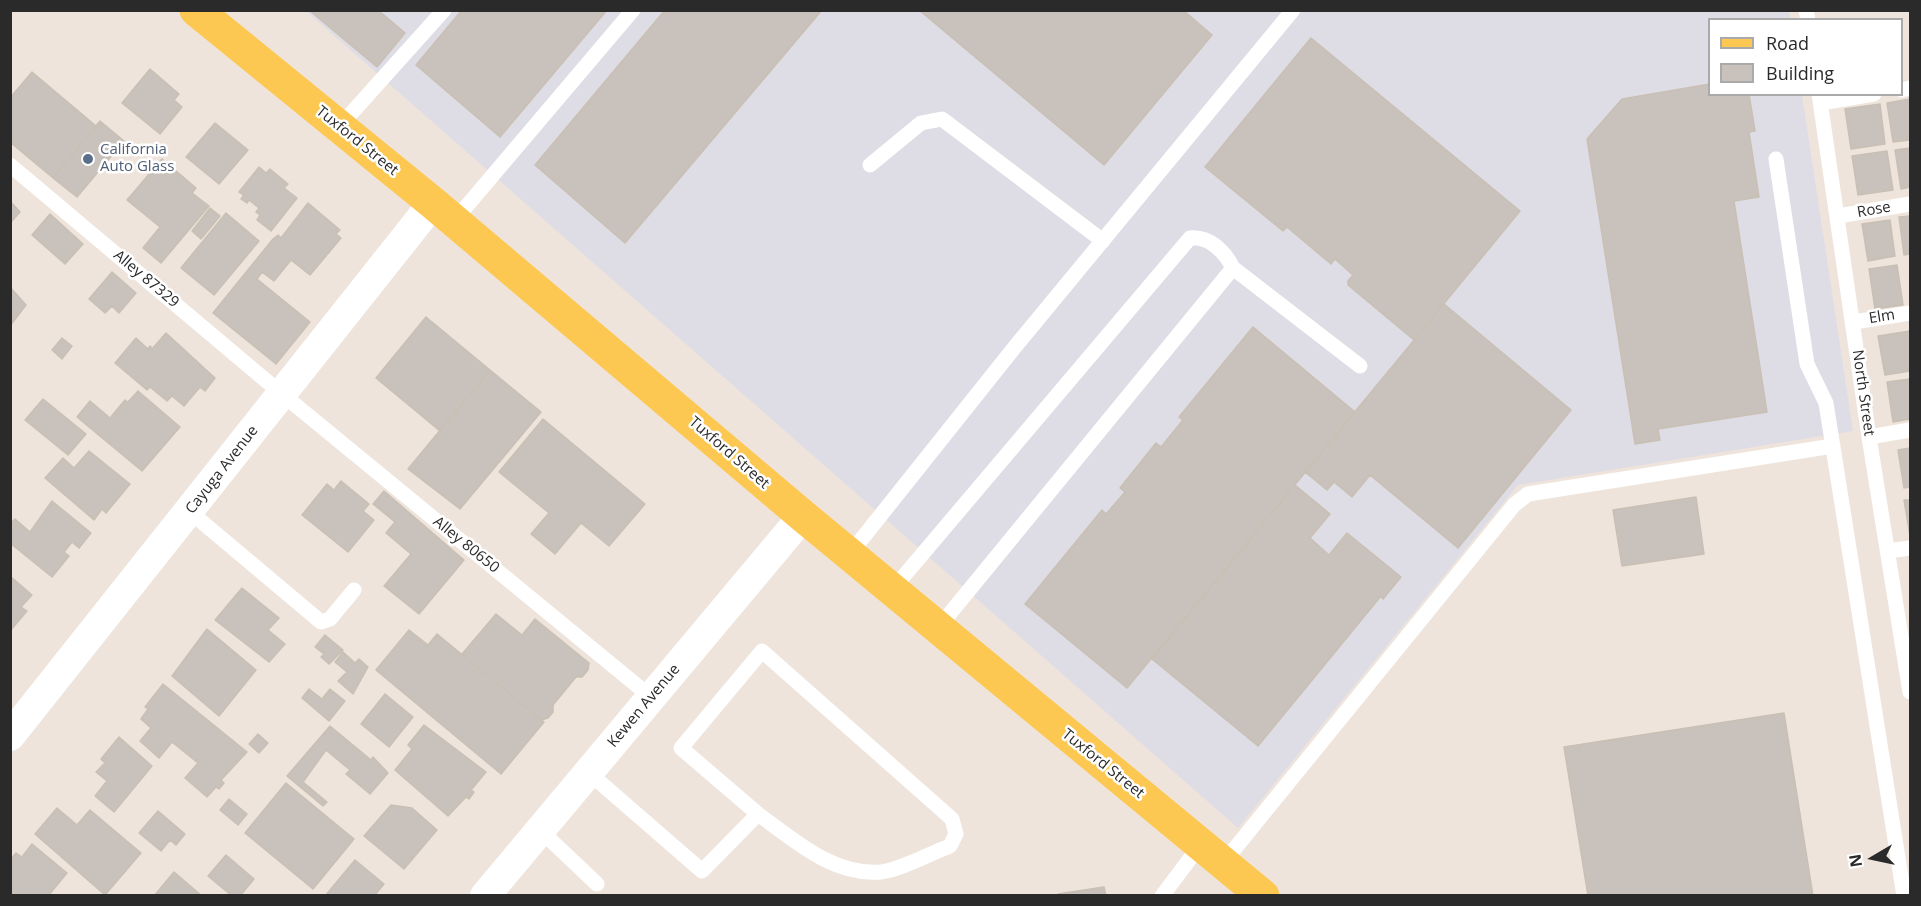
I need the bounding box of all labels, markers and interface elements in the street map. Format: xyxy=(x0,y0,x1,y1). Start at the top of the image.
legend xyxy=(1708,18,1903,96)
text: Road xyxy=(1766,31,1809,55)
text: Building xyxy=(1766,61,1834,85)
street label: Tuxford Street xyxy=(312,102,402,180)
place label: California Auto Glass xyxy=(100,141,174,176)
marker: California Auto Glass xyxy=(81,152,95,166)
street label: Rose xyxy=(1856,198,1892,222)
street label: Alley 87329 xyxy=(110,246,182,312)
street label: Elm xyxy=(1868,306,1896,328)
street label: North Street xyxy=(1848,349,1878,437)
street label: Tuxford Street xyxy=(685,413,773,493)
street label: Cayuga Avenue xyxy=(182,422,262,518)
street label: Alley 80650 xyxy=(429,513,503,577)
street label: Kewen Avenue xyxy=(604,661,684,751)
street label: Tuxford Street xyxy=(1058,725,1148,803)
north arrow xyxy=(1843,828,1903,888)
text: N xyxy=(1843,853,1867,869)

